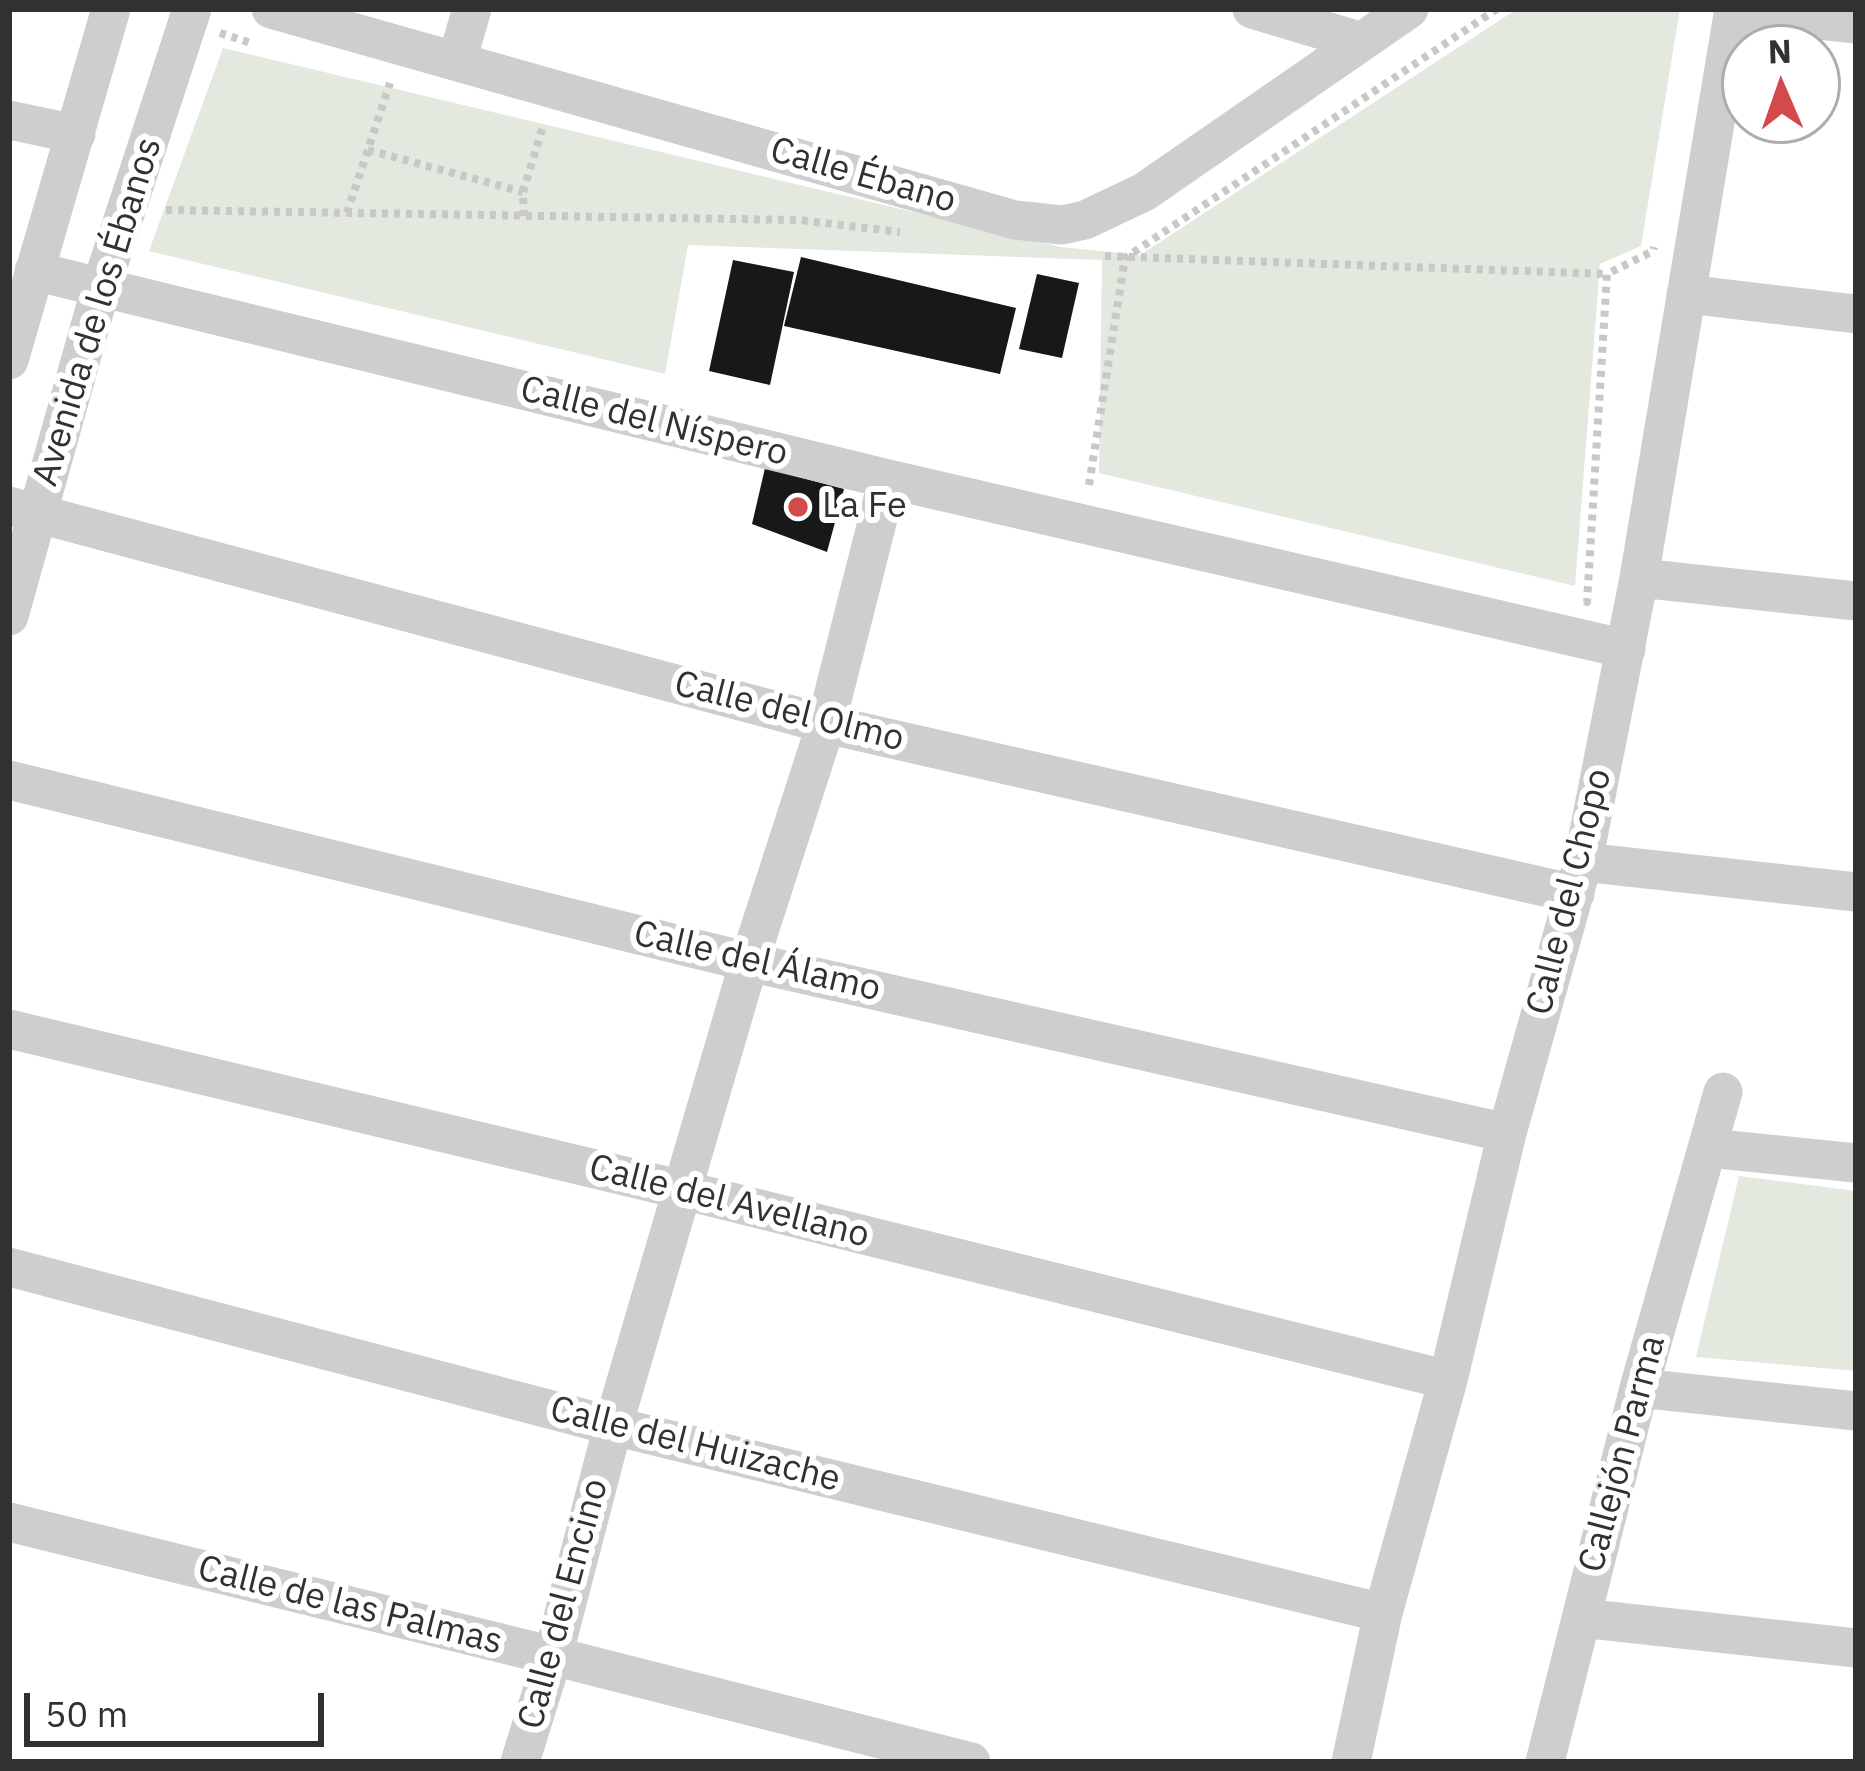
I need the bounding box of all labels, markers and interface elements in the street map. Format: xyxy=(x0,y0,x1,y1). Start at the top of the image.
north arrow xyxy=(1721,24,1841,144)
text: N xyxy=(1767,29,1793,72)
street label: Calle Ébano xyxy=(765,129,961,223)
street label: Avenida de los Ébanos xyxy=(24,133,172,491)
street label: Calle del Níspero xyxy=(516,368,792,476)
place label: La Fe xyxy=(822,485,907,529)
marker: La Fe xyxy=(785,494,811,520)
street label: Calle del Olmo xyxy=(670,663,908,761)
street label: Calle del Chopo xyxy=(1519,764,1621,1020)
street label: Calle del Álamo xyxy=(629,913,885,1011)
street label: Calle del Avellano xyxy=(585,1146,873,1258)
street label: Callejón Parma xyxy=(1571,1331,1675,1577)
street label: Calle del Huizache xyxy=(546,1388,844,1502)
street label: Calle del Encino xyxy=(510,1474,618,1734)
street label: Calle de las Palmas xyxy=(193,1547,507,1665)
scale bar xyxy=(30,1669,330,1743)
text: 50 m xyxy=(45,1690,128,1737)

